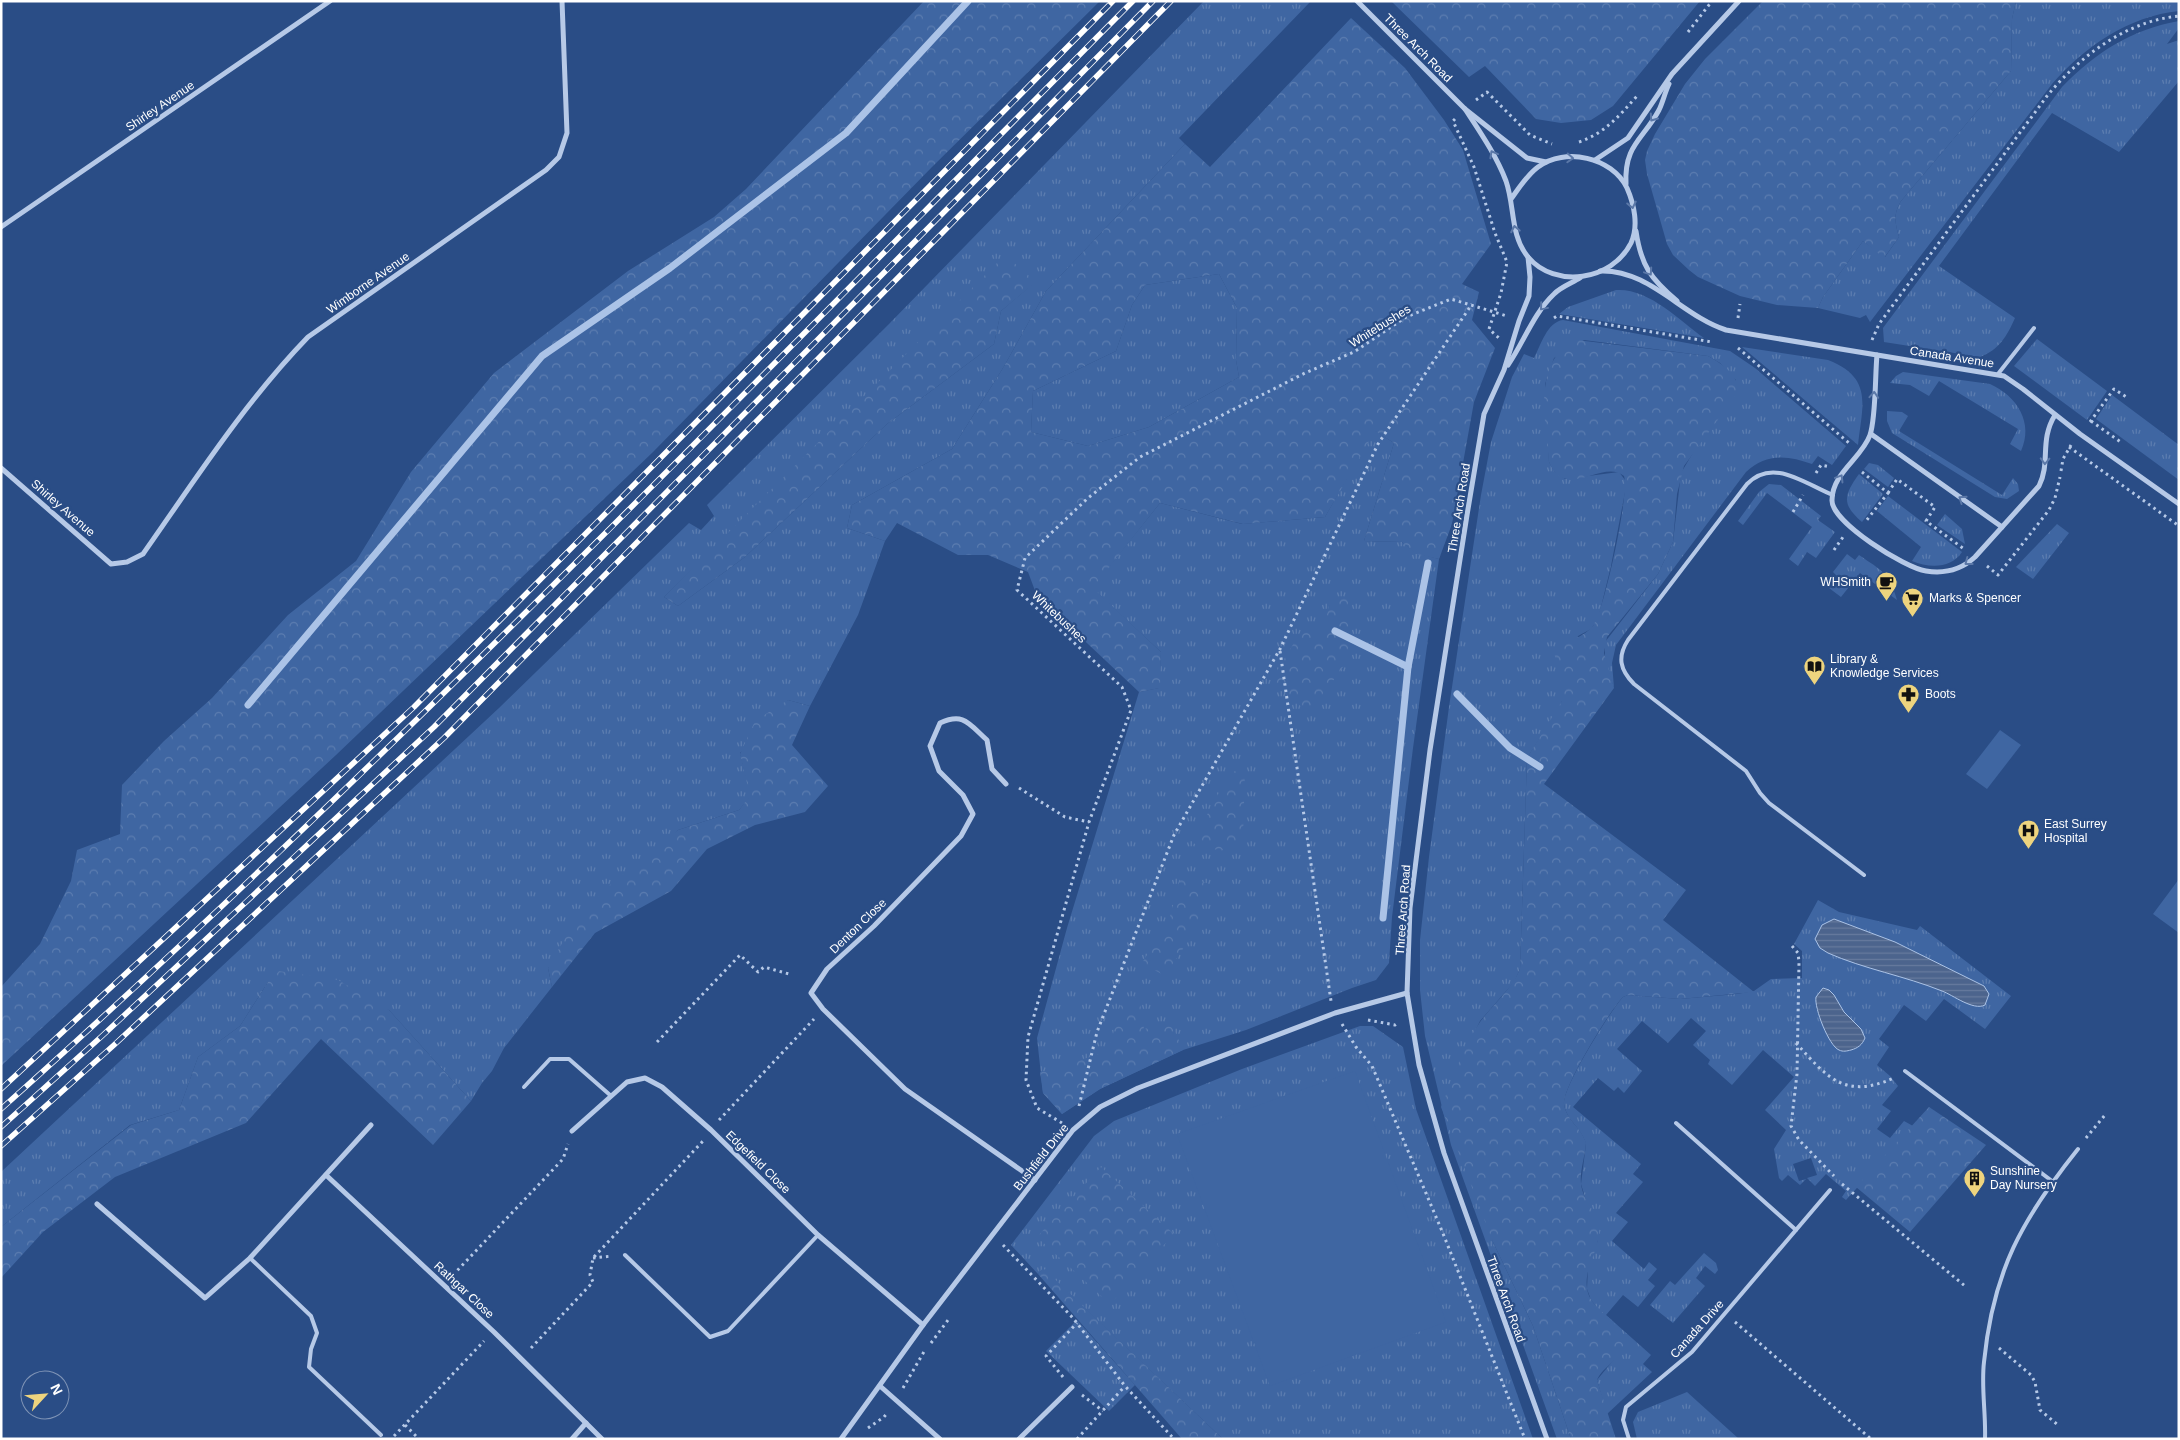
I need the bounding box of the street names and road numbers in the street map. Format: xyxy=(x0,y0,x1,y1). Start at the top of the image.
street label: Three Arch Road xyxy=(1381,11,1455,85)
street label: Shirley Avenue xyxy=(123,78,197,134)
street label: Wimborne Avenue xyxy=(324,249,412,317)
street label: Whitebushes xyxy=(1347,302,1413,350)
street label: Canada Avenue xyxy=(1909,343,1995,371)
street label: Three Arch Road xyxy=(1445,462,1473,554)
street label: Shirley Avenue xyxy=(28,477,98,540)
street label: Whitebushes xyxy=(1029,588,1089,646)
street label: Three Arch Road xyxy=(1393,864,1413,956)
street label: Denton Close xyxy=(827,895,889,956)
street label: Bushfield Drive xyxy=(1011,1121,1072,1193)
street label: Edgefield Close xyxy=(723,1128,793,1196)
street label: Three Arch Road xyxy=(1484,1254,1528,1344)
street label: Rathgar Close xyxy=(431,1259,497,1321)
street label: Canada Drive xyxy=(1667,1297,1727,1361)

